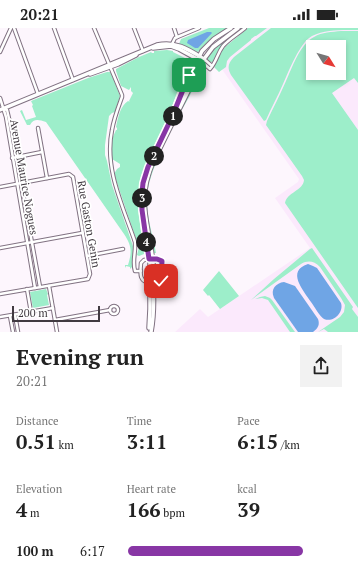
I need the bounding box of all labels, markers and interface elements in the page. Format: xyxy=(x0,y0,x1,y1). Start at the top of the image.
text: 20:21 xyxy=(20,4,59,24)
north arrow xyxy=(306,40,346,80)
map controls xyxy=(306,40,346,80)
pin xyxy=(172,58,206,92)
icon: arrive xyxy=(178,64,200,86)
pin: 1 xyxy=(163,106,183,126)
text: 1 xyxy=(170,109,176,123)
street label: Avenue Maurice Nogues xyxy=(7,118,41,236)
pin: 2 xyxy=(144,146,164,166)
text: 2 xyxy=(151,149,157,163)
street label: Rue Gaston Genin xyxy=(74,179,104,269)
pin: 3 xyxy=(132,188,152,208)
text: 3 xyxy=(139,191,145,205)
pin: 4 xyxy=(136,232,156,252)
text: 4 xyxy=(143,235,149,249)
pin xyxy=(144,264,178,298)
icon: check xyxy=(150,270,172,292)
scale bar xyxy=(12,304,100,323)
text: 200 m xyxy=(18,306,48,320)
text: Evening run xyxy=(16,342,144,371)
button: share xyxy=(300,345,342,387)
text: 20:21 xyxy=(16,372,48,390)
text: Distance xyxy=(16,414,59,428)
text: Time xyxy=(127,414,152,428)
text: Pace xyxy=(237,414,260,428)
text: 0.51 xyxy=(16,428,56,455)
text: 3:11 xyxy=(127,428,167,455)
text: 6:15 xyxy=(237,428,278,455)
text: km xyxy=(56,438,74,452)
text: /km xyxy=(278,438,300,452)
text: Elevation xyxy=(16,482,62,496)
text: Heart rate xyxy=(127,482,176,496)
text: kcal xyxy=(237,482,257,496)
text: 4 xyxy=(16,496,27,523)
text: 166 xyxy=(127,496,161,523)
text: 39 xyxy=(237,496,260,523)
text: m xyxy=(27,506,39,520)
text: bpm xyxy=(161,506,185,520)
text: 100 m xyxy=(16,542,54,560)
text: 6:17 xyxy=(80,542,105,560)

